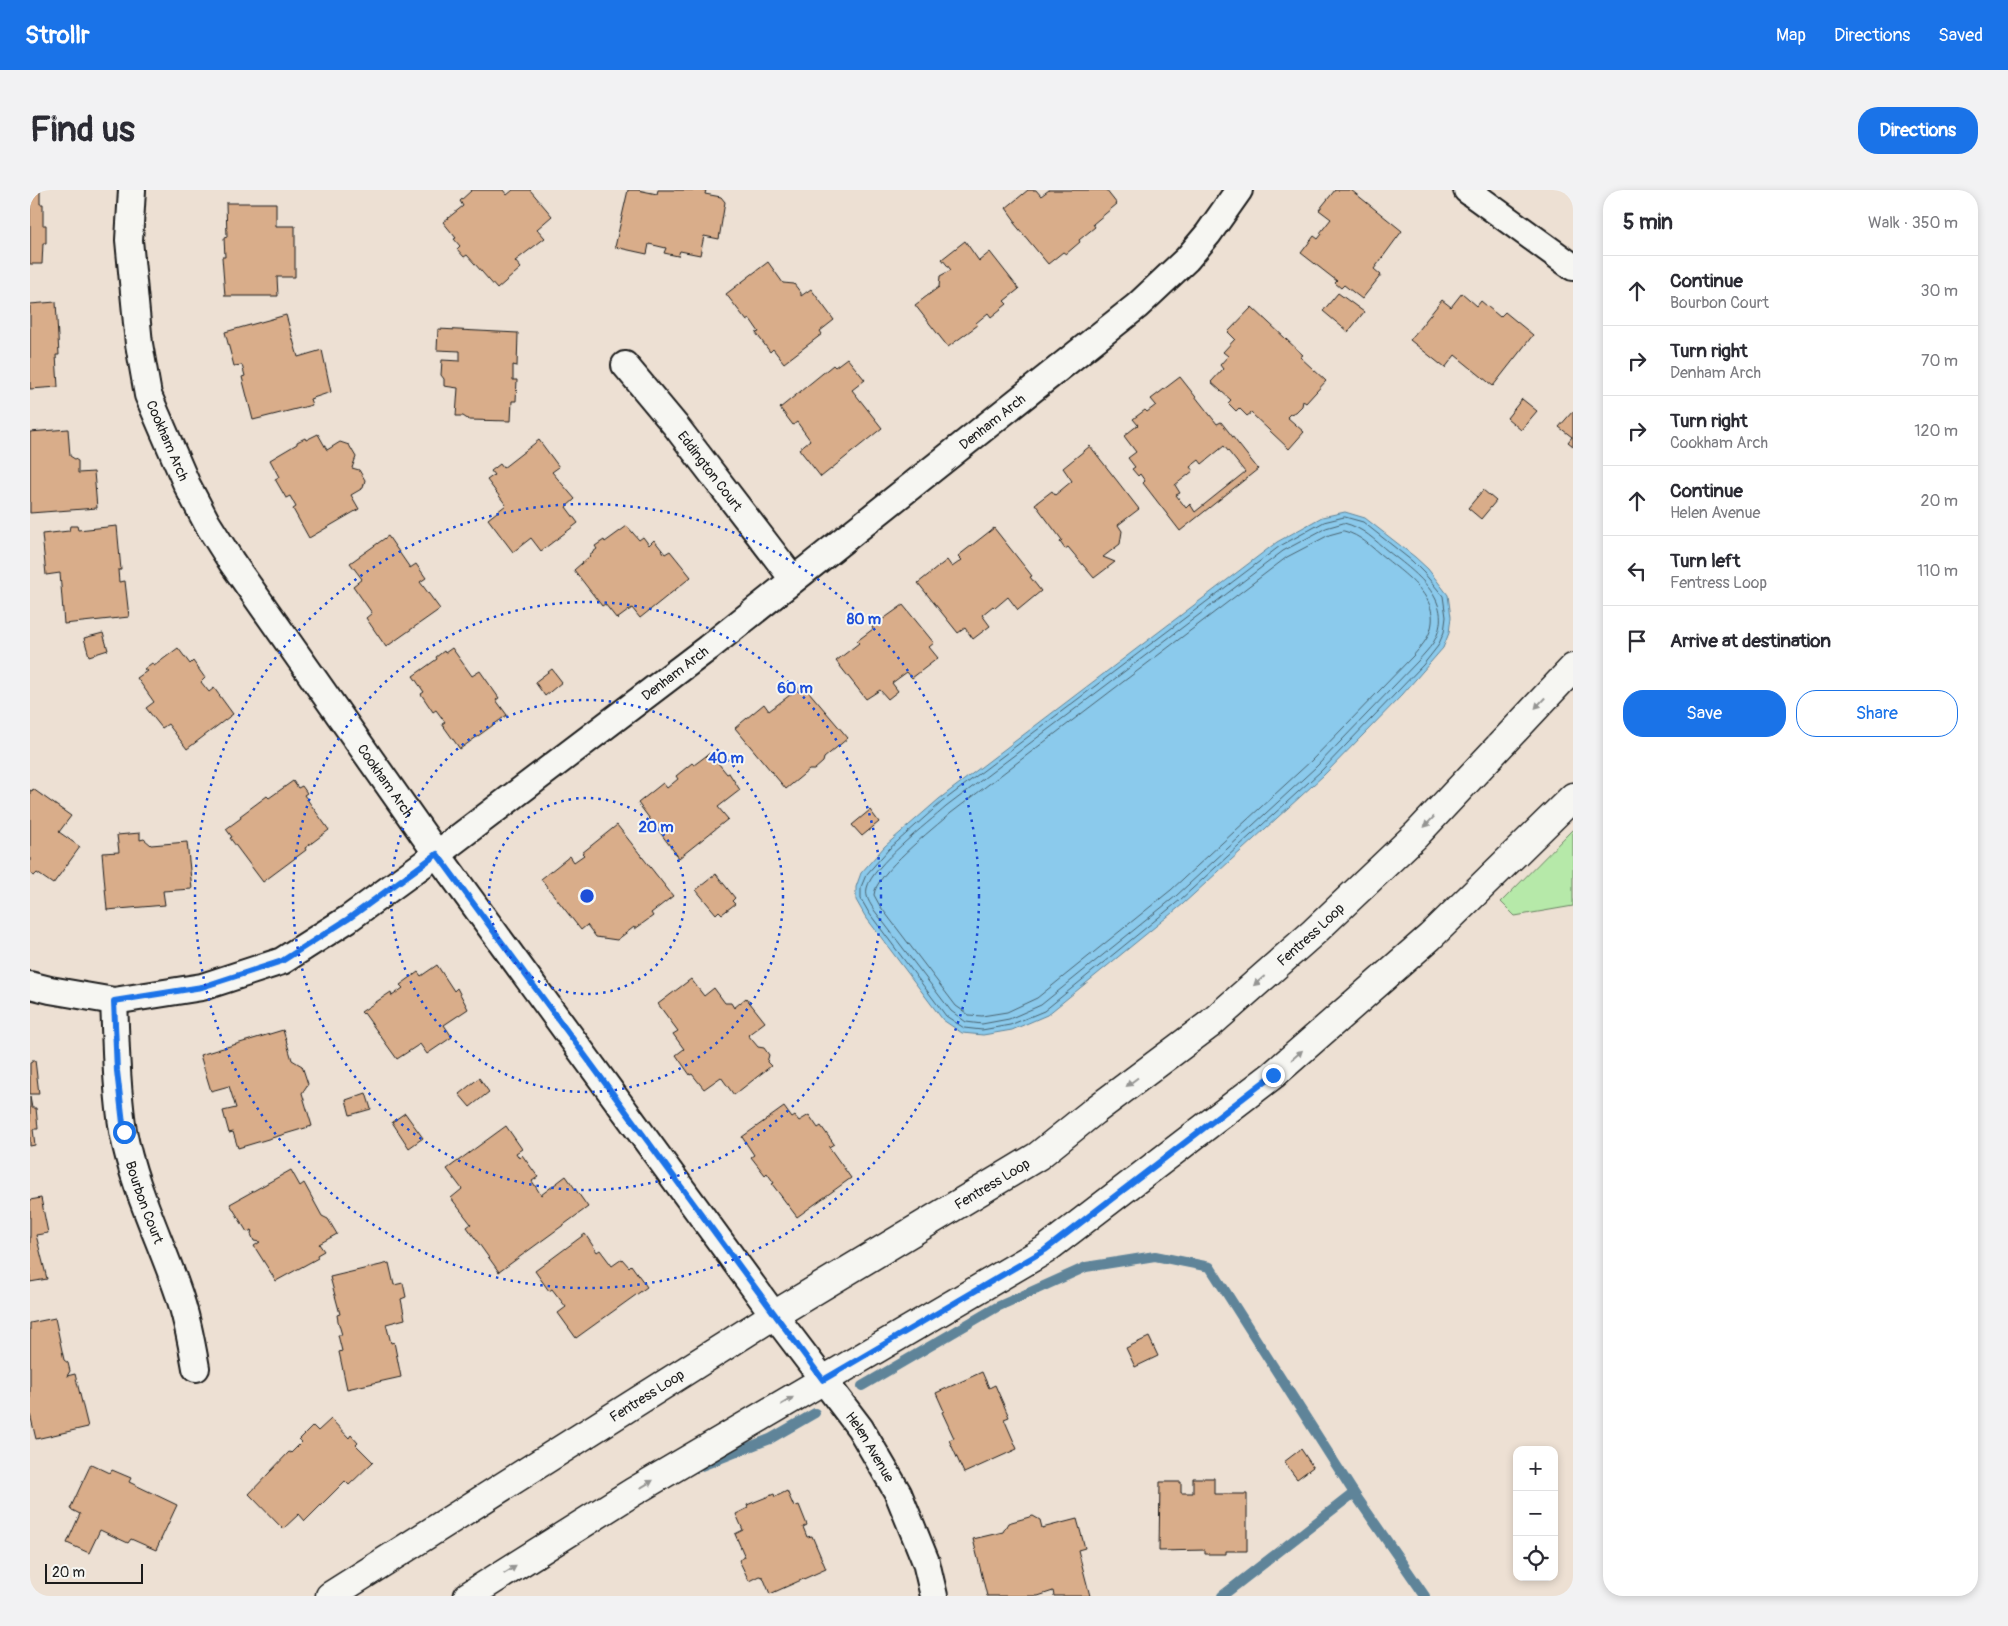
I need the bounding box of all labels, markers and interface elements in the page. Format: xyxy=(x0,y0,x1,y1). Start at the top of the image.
text: Strollr xyxy=(25,21,90,50)
text: Map xyxy=(1776,24,1806,47)
text: Directions xyxy=(1834,24,1910,47)
text: Saved xyxy=(1938,24,1983,47)
button: Directions xyxy=(1858,107,1978,154)
text: Find us xyxy=(30,108,135,152)
text: 5 min xyxy=(1623,209,1673,236)
text: Walk · 350 m xyxy=(1868,213,1958,233)
text: Continue xyxy=(1670,269,1743,293)
icon: ahead xyxy=(1623,277,1651,305)
text: 30 m xyxy=(1920,281,1958,301)
text: Bourbon Court xyxy=(1670,293,1769,313)
text: Turn right xyxy=(1670,339,1748,363)
icon: right xyxy=(1623,347,1651,375)
text: 70 m xyxy=(1921,351,1958,371)
text: Denham Arch xyxy=(1670,363,1761,383)
street label: Denham Arch xyxy=(956,390,1029,453)
street label: Cookham Arch xyxy=(143,398,193,483)
text: Turn right xyxy=(1670,409,1748,433)
icon: right xyxy=(1623,417,1651,445)
text: 120 m xyxy=(1914,421,1958,441)
street label: Eddington Court xyxy=(674,428,746,515)
text: Cookham Arch xyxy=(1670,433,1768,453)
text: Continue xyxy=(1670,479,1743,503)
icon: ahead xyxy=(1623,487,1651,515)
text: 20 m xyxy=(1920,491,1958,511)
text: Helen Avenue xyxy=(1670,503,1760,523)
text: Turn left xyxy=(1670,549,1740,573)
icon: left xyxy=(1623,557,1651,585)
text: 110 m xyxy=(1917,561,1958,581)
text: Fentress Loop xyxy=(1670,573,1767,593)
text: 80 m xyxy=(847,610,881,629)
icon: arrive xyxy=(1623,627,1651,655)
text: Arrive at destination xyxy=(1670,629,1831,653)
street label: Denham Arch xyxy=(638,642,712,704)
text: 60 m xyxy=(777,679,813,698)
button: Save xyxy=(1623,690,1786,737)
button: Share xyxy=(1796,690,1958,737)
one-way arrow xyxy=(1534,697,1546,709)
street label: Cookham Arch xyxy=(354,741,417,821)
text: 40 m xyxy=(708,749,744,768)
one-way arrow xyxy=(1423,815,1435,827)
text: 20 m xyxy=(638,818,674,837)
centre of rings xyxy=(578,887,596,905)
street label: Fentress Loop xyxy=(1273,899,1348,969)
one-way arrow xyxy=(1253,975,1266,986)
one-way arrow xyxy=(1290,1049,1303,1060)
route end xyxy=(1262,1064,1285,1087)
one-way arrow xyxy=(1125,1077,1139,1087)
route start xyxy=(113,1121,136,1144)
street label: Fentress Loop xyxy=(951,1154,1033,1213)
street label: Bourbon Court xyxy=(122,1159,168,1246)
street label: Fentress Loop xyxy=(606,1365,688,1425)
one-way arrow xyxy=(781,1396,794,1405)
street label: Helen Avenue xyxy=(842,1408,898,1485)
map controls xyxy=(1513,1446,1558,1581)
button: + xyxy=(1513,1446,1558,1491)
one-way arrow xyxy=(641,1479,654,1488)
button: − xyxy=(1513,1491,1558,1536)
button: locate xyxy=(1513,1536,1558,1581)
scale bar xyxy=(45,1561,142,1584)
text: 20 m xyxy=(52,1564,85,1581)
one-way arrow xyxy=(503,1565,516,1575)

